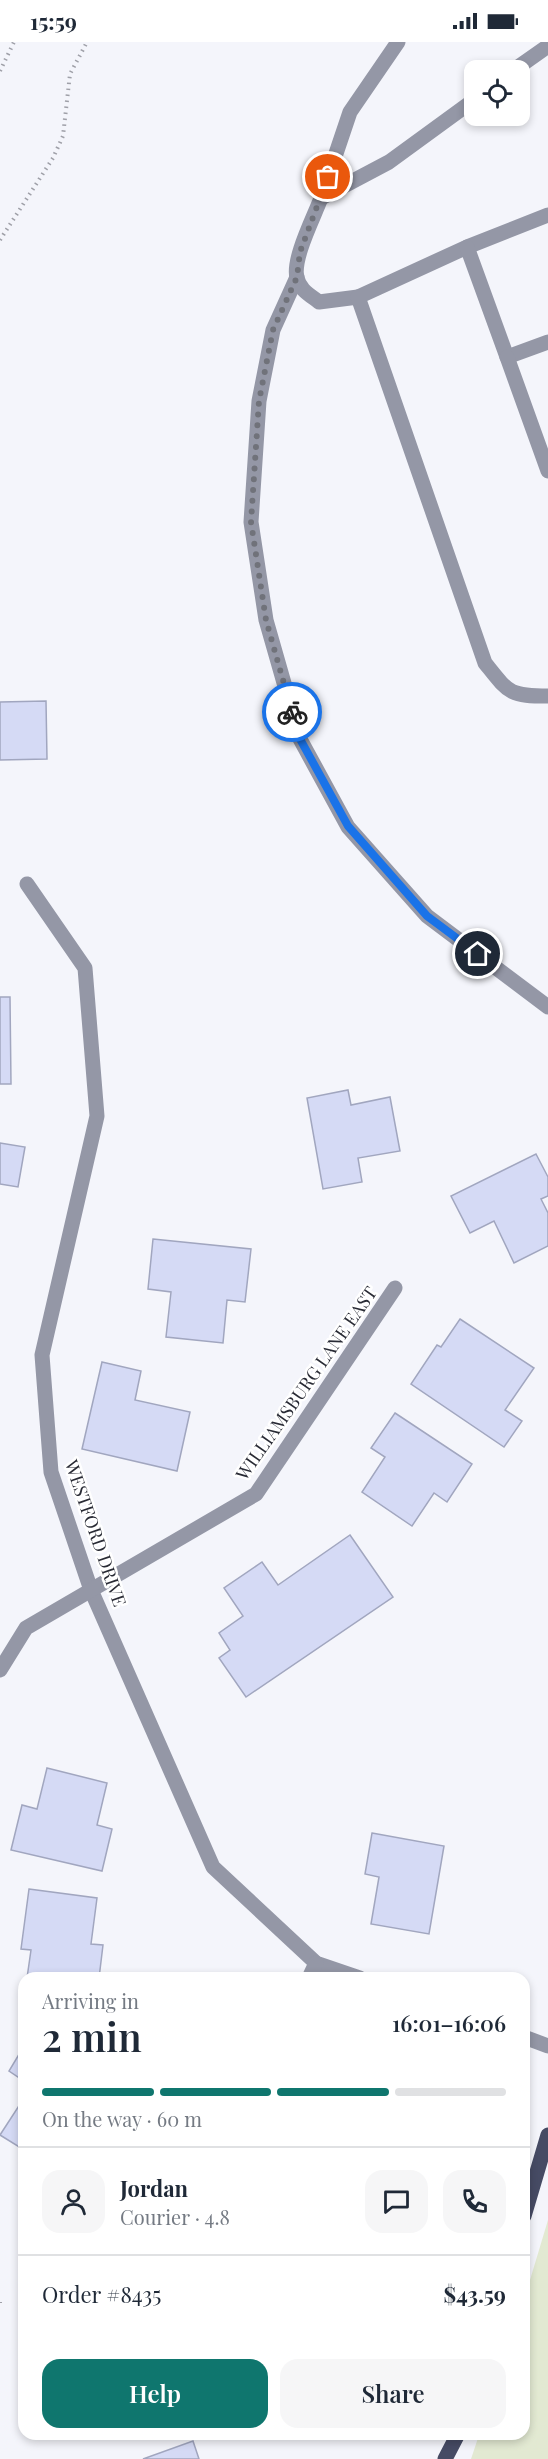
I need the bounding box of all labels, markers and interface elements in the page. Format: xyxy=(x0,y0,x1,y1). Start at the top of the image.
text: 15:59 xyxy=(30,6,77,36)
map controls xyxy=(464,60,530,126)
button: locate xyxy=(464,60,530,126)
pin xyxy=(302,151,353,202)
icon: bag xyxy=(311,160,344,193)
courier xyxy=(262,682,322,742)
icon: bike xyxy=(276,696,309,729)
pin xyxy=(452,928,503,979)
icon: home xyxy=(461,937,494,970)
street label: WILLIAMSBURG LANE EAST xyxy=(229,1281,382,1485)
street label: WESTFORD DRIVE xyxy=(59,1456,132,1609)
text: Arriving in xyxy=(42,1987,139,2014)
text: 16:01–16:06 xyxy=(392,2008,506,2038)
text: 2 min xyxy=(42,2010,142,2062)
text: On the way · 60 m xyxy=(42,2105,202,2132)
button: person xyxy=(42,2170,105,2233)
button: chat xyxy=(365,2170,428,2233)
button: phone xyxy=(443,2170,506,2233)
text: Jordan xyxy=(120,2173,188,2203)
text: Courier · 4.8 xyxy=(120,2203,230,2230)
text: Order #8435 xyxy=(42,2279,161,2309)
text: $43.59 xyxy=(444,2279,506,2309)
button: Help xyxy=(42,2359,268,2428)
button: Share xyxy=(280,2359,506,2428)

